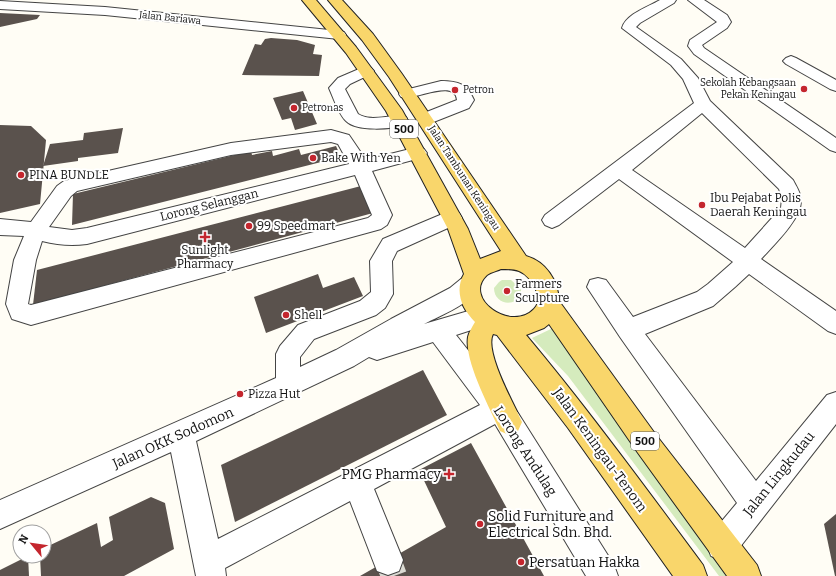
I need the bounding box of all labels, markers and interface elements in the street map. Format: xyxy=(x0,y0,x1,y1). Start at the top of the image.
street label: Jalan Bariawa xyxy=(137,9,202,27)
place label: Sekolah Kebangsaan Pekan Keningau xyxy=(700,77,797,101)
place label: Petron xyxy=(463,84,495,96)
marker: Sekolah Kebangsaan Pekan Keningau xyxy=(799,84,809,94)
marker: Petron xyxy=(450,85,460,95)
place label: Petronas xyxy=(302,102,344,114)
marker: Petronas xyxy=(289,103,299,113)
road number: 500 xyxy=(390,120,418,138)
street label: Jalan Tambunan Keningau xyxy=(425,123,502,233)
place label: Bake With Yen xyxy=(321,151,401,165)
marker: Bake With Yen xyxy=(308,153,318,163)
place label: PINA BUNDLE xyxy=(29,168,109,182)
marker: PINA BUNDLE xyxy=(16,170,26,180)
street label: Lorong Selanggan xyxy=(159,186,260,224)
place label: Ibu Pejabat Polis Daerah Keningau xyxy=(710,191,807,219)
marker: Ibu Pejabat Polis Daerah Keningau xyxy=(697,200,707,210)
place label: 99 Speedmart xyxy=(257,219,336,233)
marker: 99 Speedmart xyxy=(244,221,254,231)
marker: Sunlight Pharmacy xyxy=(200,232,210,242)
place label: Sunlight Pharmacy xyxy=(177,243,234,271)
place label: Farmers Sculpture xyxy=(515,277,569,305)
marker: Farmers Sculpture xyxy=(502,286,512,296)
place label: Shell xyxy=(294,308,323,322)
marker: Shell xyxy=(281,310,291,320)
street label: Jalan Keningau-Tenom xyxy=(549,384,651,516)
place label: Pizza Hut xyxy=(248,387,301,401)
marker: Pizza Hut xyxy=(235,389,245,399)
street label: Lorong Andulag xyxy=(490,403,560,499)
street label: Jalan OKK Sodomon xyxy=(109,404,236,473)
street label: Jalan Lingkudau xyxy=(739,428,819,521)
road number: 500 xyxy=(631,432,659,450)
place label: PMG Pharmacy xyxy=(342,466,442,483)
marker: PMG Pharmacy xyxy=(444,469,454,479)
place label: Solid Furniture and Electrical Sdn. Bhd. xyxy=(488,508,614,541)
marker: Solid Furniture and Electrical Sdn. Bhd. xyxy=(475,519,485,529)
north arrow xyxy=(12,524,52,564)
text: N xyxy=(16,532,32,546)
place label: Persatuan Hakka xyxy=(529,554,640,571)
marker: Persatuan Hakka xyxy=(516,557,526,567)

